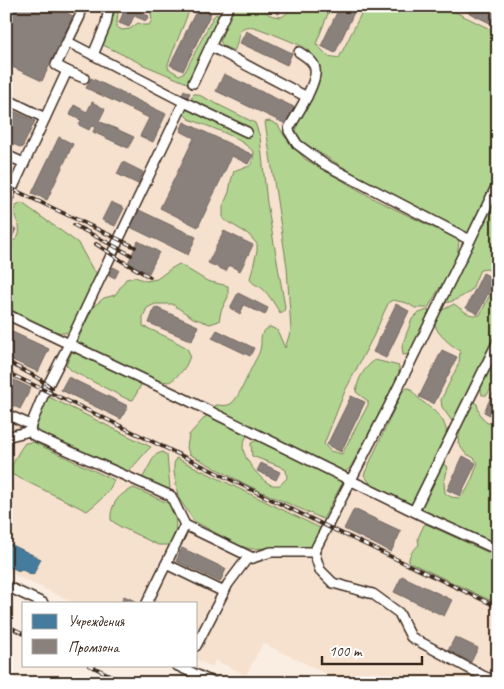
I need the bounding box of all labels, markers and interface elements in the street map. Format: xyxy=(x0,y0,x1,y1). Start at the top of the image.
legend xyxy=(22,602,198,666)
text: Учреждения xyxy=(68,612,125,631)
scale bar xyxy=(322,634,422,666)
text: Промзона xyxy=(68,638,120,657)
text: 100 m xyxy=(329,642,363,661)

